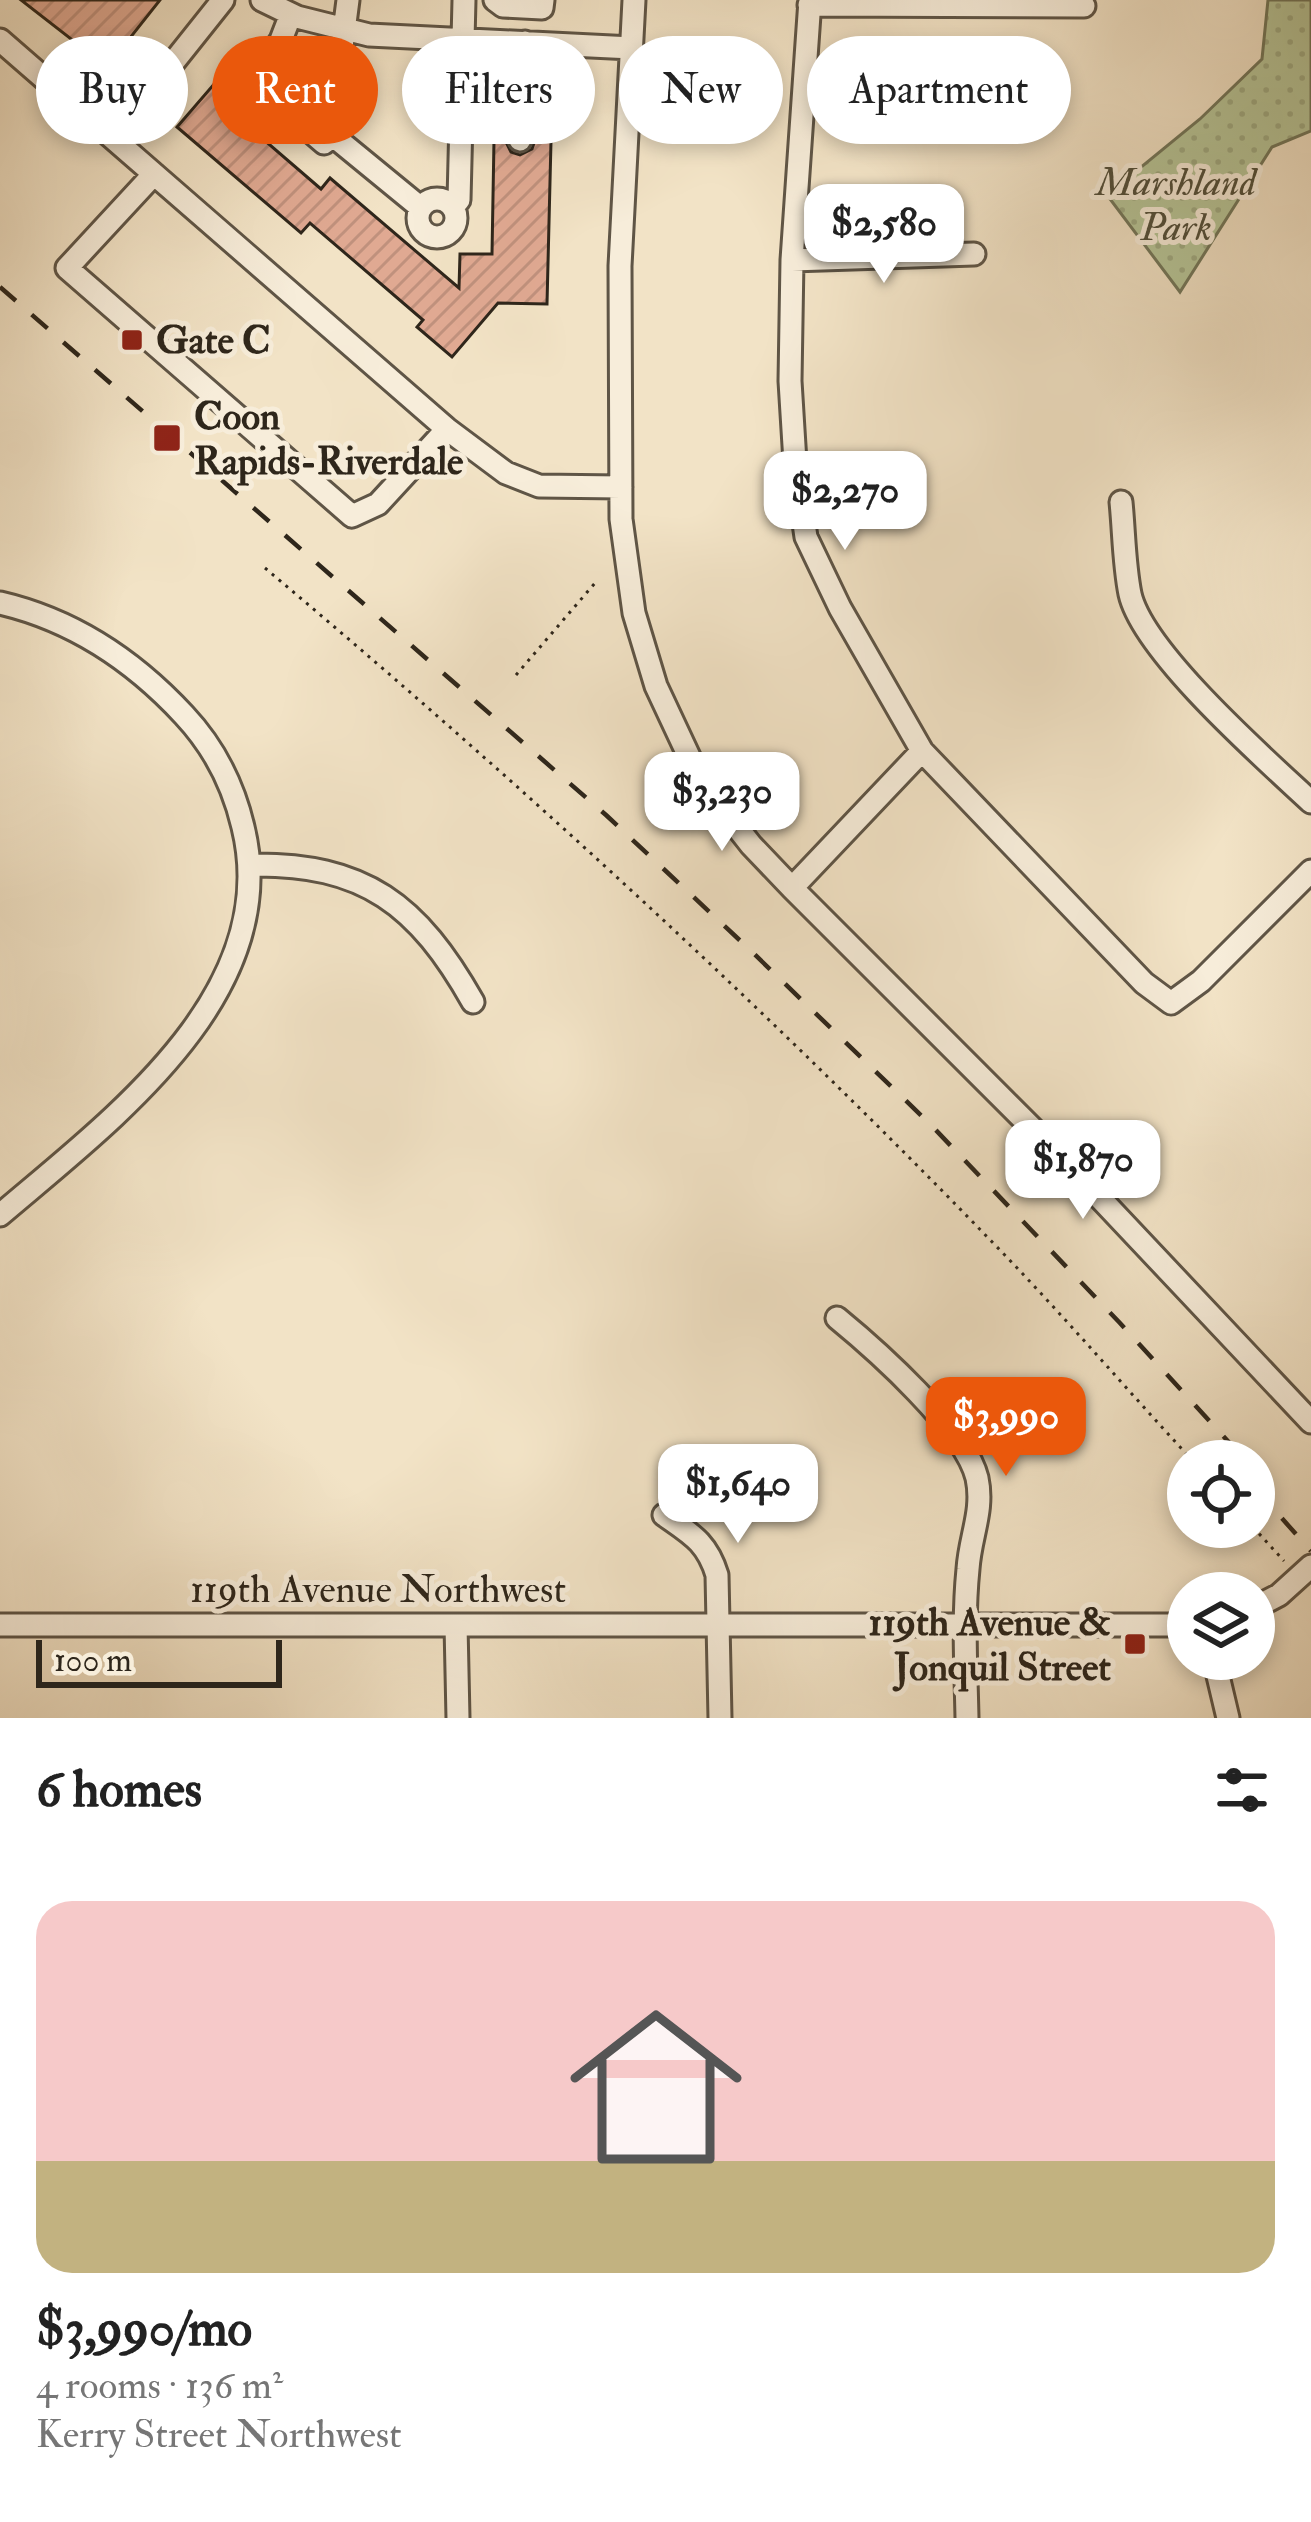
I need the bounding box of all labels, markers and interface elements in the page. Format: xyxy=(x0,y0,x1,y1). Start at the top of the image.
chip: Buy xyxy=(36,36,188,144)
chip: Rent xyxy=(212,36,378,144)
chip: Filters xyxy=(402,36,595,144)
chip: New xyxy=(619,36,783,144)
chip: Apartment xyxy=(807,36,1071,144)
park label: Marshland Park xyxy=(1094,158,1259,252)
pin: $2,580 xyxy=(786,184,982,286)
text: $2,580 xyxy=(831,198,937,247)
place label: Gate C xyxy=(156,316,271,365)
marker: Gate C xyxy=(119,327,145,353)
place label: Coon Rapids-Riverdale xyxy=(194,392,464,486)
marker: Coon Rapids-Riverdale xyxy=(151,422,183,454)
pin: $2,270 xyxy=(747,451,943,553)
text: $2,270 xyxy=(791,465,899,514)
pin: $3,230 xyxy=(624,752,820,854)
text: $3,230 xyxy=(671,766,773,815)
pin: $1,870 xyxy=(985,1120,1181,1222)
text: $1,870 xyxy=(1032,1134,1134,1183)
pin: $3,990 xyxy=(908,1377,1104,1479)
text: $3,990 xyxy=(953,1391,1059,1440)
map controls xyxy=(1167,1440,1275,1680)
button: locate xyxy=(1167,1440,1275,1548)
pin: $1,640 xyxy=(640,1444,836,1546)
text: $1,640 xyxy=(685,1458,791,1507)
street label: 119th Avenue Northwest xyxy=(190,1565,566,1614)
button: layers xyxy=(1167,1572,1275,1680)
place label: 119th Avenue & Jonquil Street xyxy=(868,1598,1111,1692)
marker: 119th Avenue & Jonquil Street xyxy=(1122,1631,1148,1657)
scale bar xyxy=(36,1634,282,1687)
text: 100 m xyxy=(54,1640,132,1681)
icon: filters xyxy=(1209,1757,1275,1823)
text: 6 homes xyxy=(36,1758,202,1822)
icon: home xyxy=(548,1979,764,2195)
text: $3,990/mo xyxy=(36,2297,252,2361)
text: 4 rooms · 136 m² xyxy=(36,2361,283,2410)
text: Kerry Street Northwest xyxy=(36,2410,402,2459)

